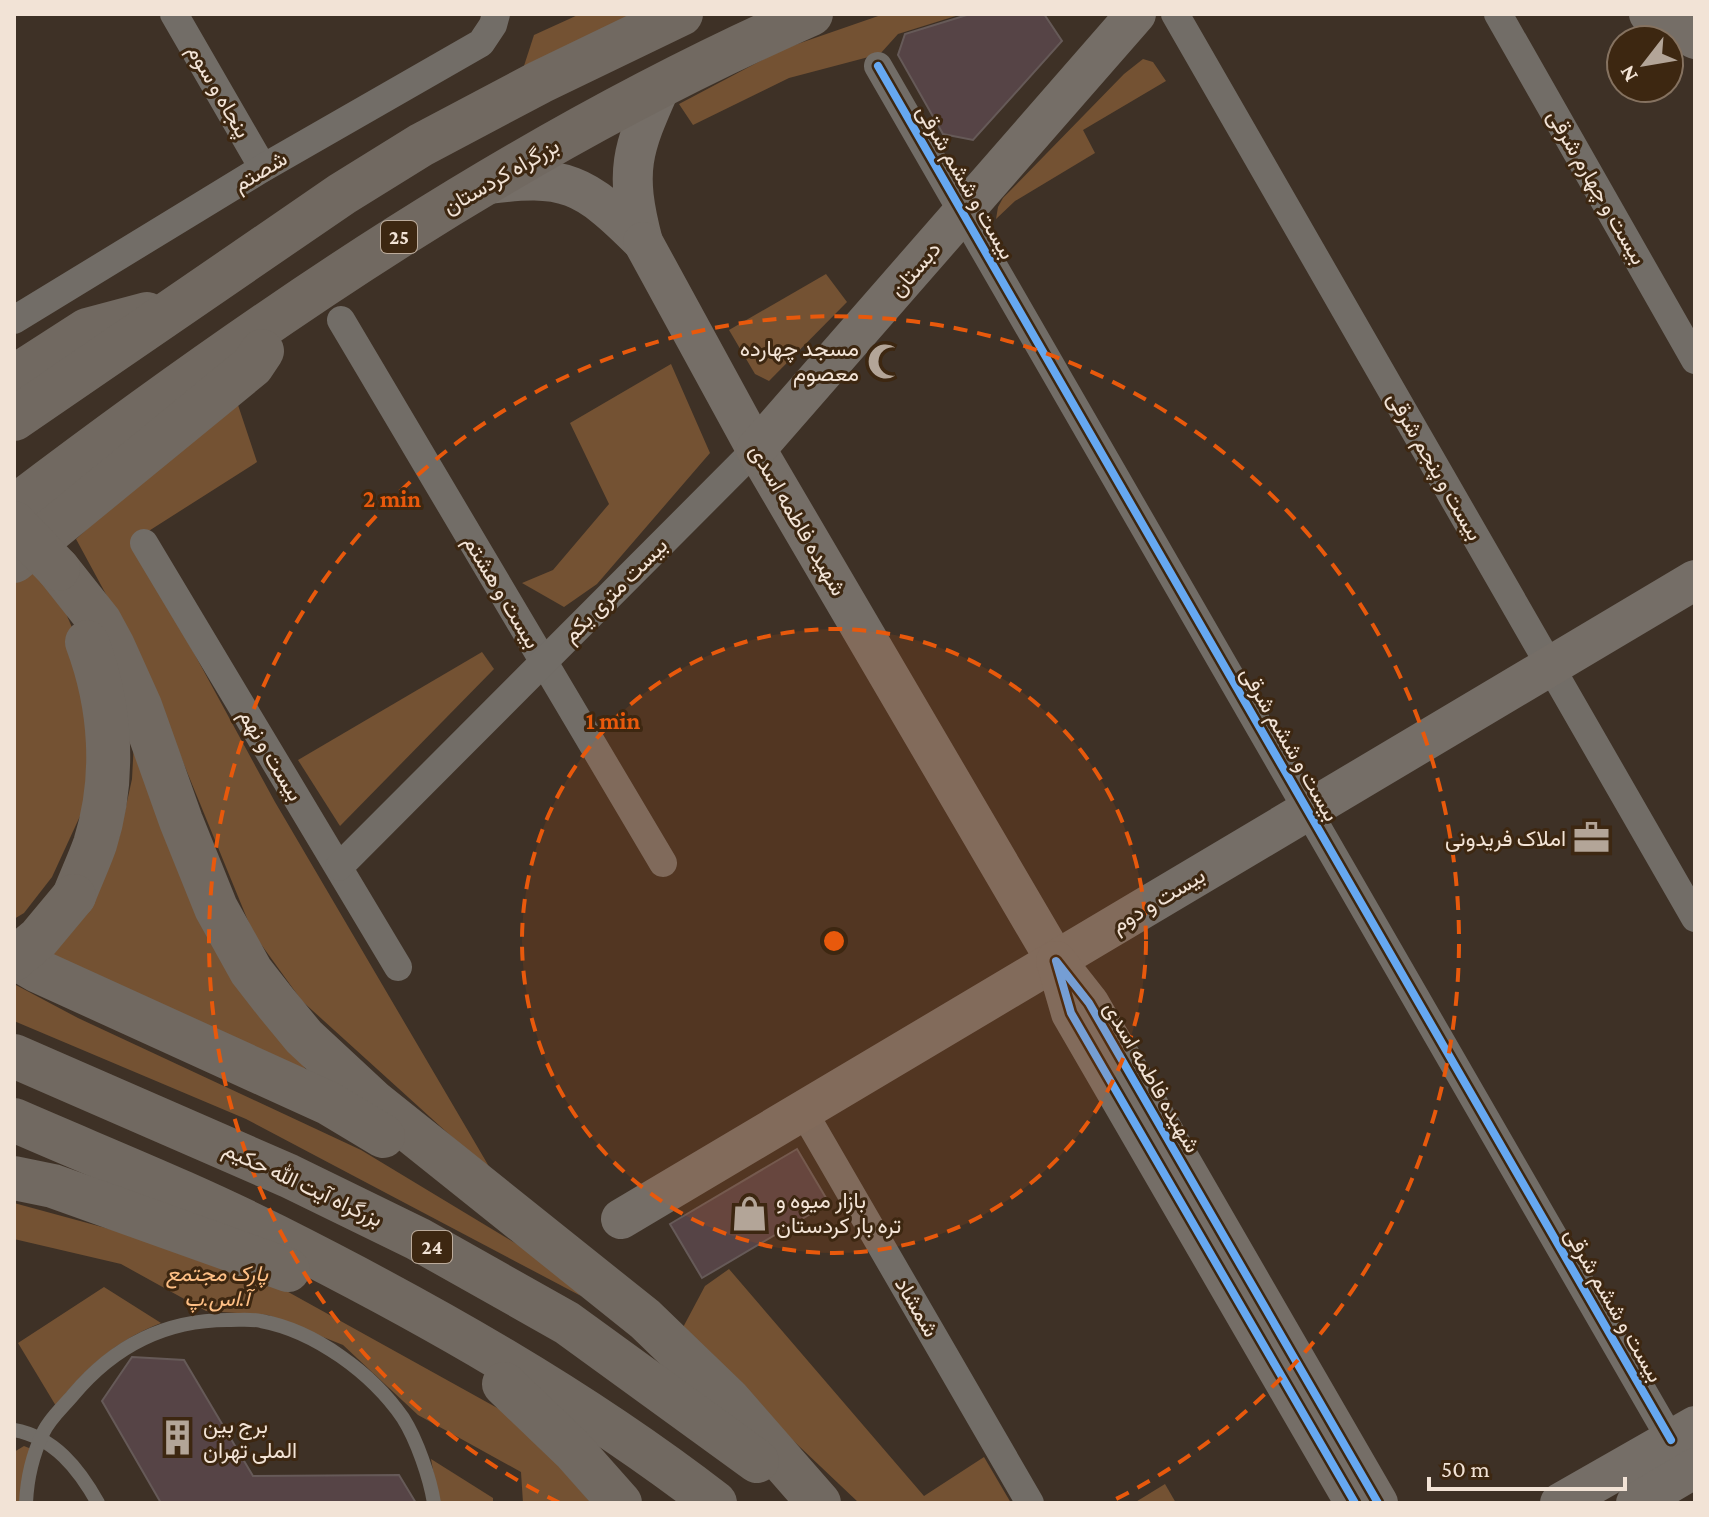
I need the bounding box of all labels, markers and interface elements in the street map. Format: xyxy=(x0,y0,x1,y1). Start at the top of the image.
north arrow xyxy=(1605,24,1685,104)
street label: پنجاه و سوم xyxy=(181,40,256,143)
text: N xyxy=(1614,61,1643,87)
street label: بیست و ششم شرقی xyxy=(910,100,1020,265)
street label: بیست و چهارم شرقی xyxy=(1541,105,1651,270)
street label: بزرگراه کردستان xyxy=(439,133,564,220)
street label: شصتم xyxy=(229,145,292,198)
road number: 25 xyxy=(381,221,417,253)
street label: دبستان xyxy=(884,236,946,302)
place label: مسجد چهارده معصوم xyxy=(740,336,859,388)
mosque icon: مسجد چهارده معصوم xyxy=(866,342,904,380)
street label: بیست و پنجم شرقی xyxy=(1381,387,1488,546)
street label: شهیده فاطمه اسدی xyxy=(744,440,851,601)
text: 2 min xyxy=(363,485,421,512)
street label: بیست و هشتم xyxy=(457,531,545,654)
street label: بیست متری یکم xyxy=(558,533,674,649)
street label: بیست و ششم شرقی xyxy=(1234,662,1344,827)
street label: بیست و نهم xyxy=(232,705,308,806)
text: 1 min xyxy=(586,707,641,734)
office icon: املاک فریدونی xyxy=(1573,819,1611,857)
place label: املاک فریدونی xyxy=(1445,826,1566,852)
street label: بیست و دوم xyxy=(1107,862,1210,939)
centre of rings xyxy=(820,927,848,955)
street label: شهیده فاطمه اسدی xyxy=(1098,997,1205,1158)
street label: بزرگراه آیت الله حکیم xyxy=(219,1135,387,1234)
place label: بازار میوه و تره بار کردستان xyxy=(776,1188,902,1239)
shop icon: بازار میوه و تره بار کردستان xyxy=(731,1194,769,1232)
street label: بیست و ششم شرقی xyxy=(1558,1223,1668,1388)
road number: 24 xyxy=(412,1231,452,1263)
park label: پارک مجتمع آ.اس.پ xyxy=(166,1261,269,1313)
street label: شمشاد xyxy=(890,1273,944,1341)
place label: برج بین الملی تهران xyxy=(203,1413,297,1464)
building icon: برج بین الملی تهران xyxy=(158,1419,196,1457)
scale bar xyxy=(1429,1441,1625,1491)
text: 50 m xyxy=(1441,1455,1490,1482)

